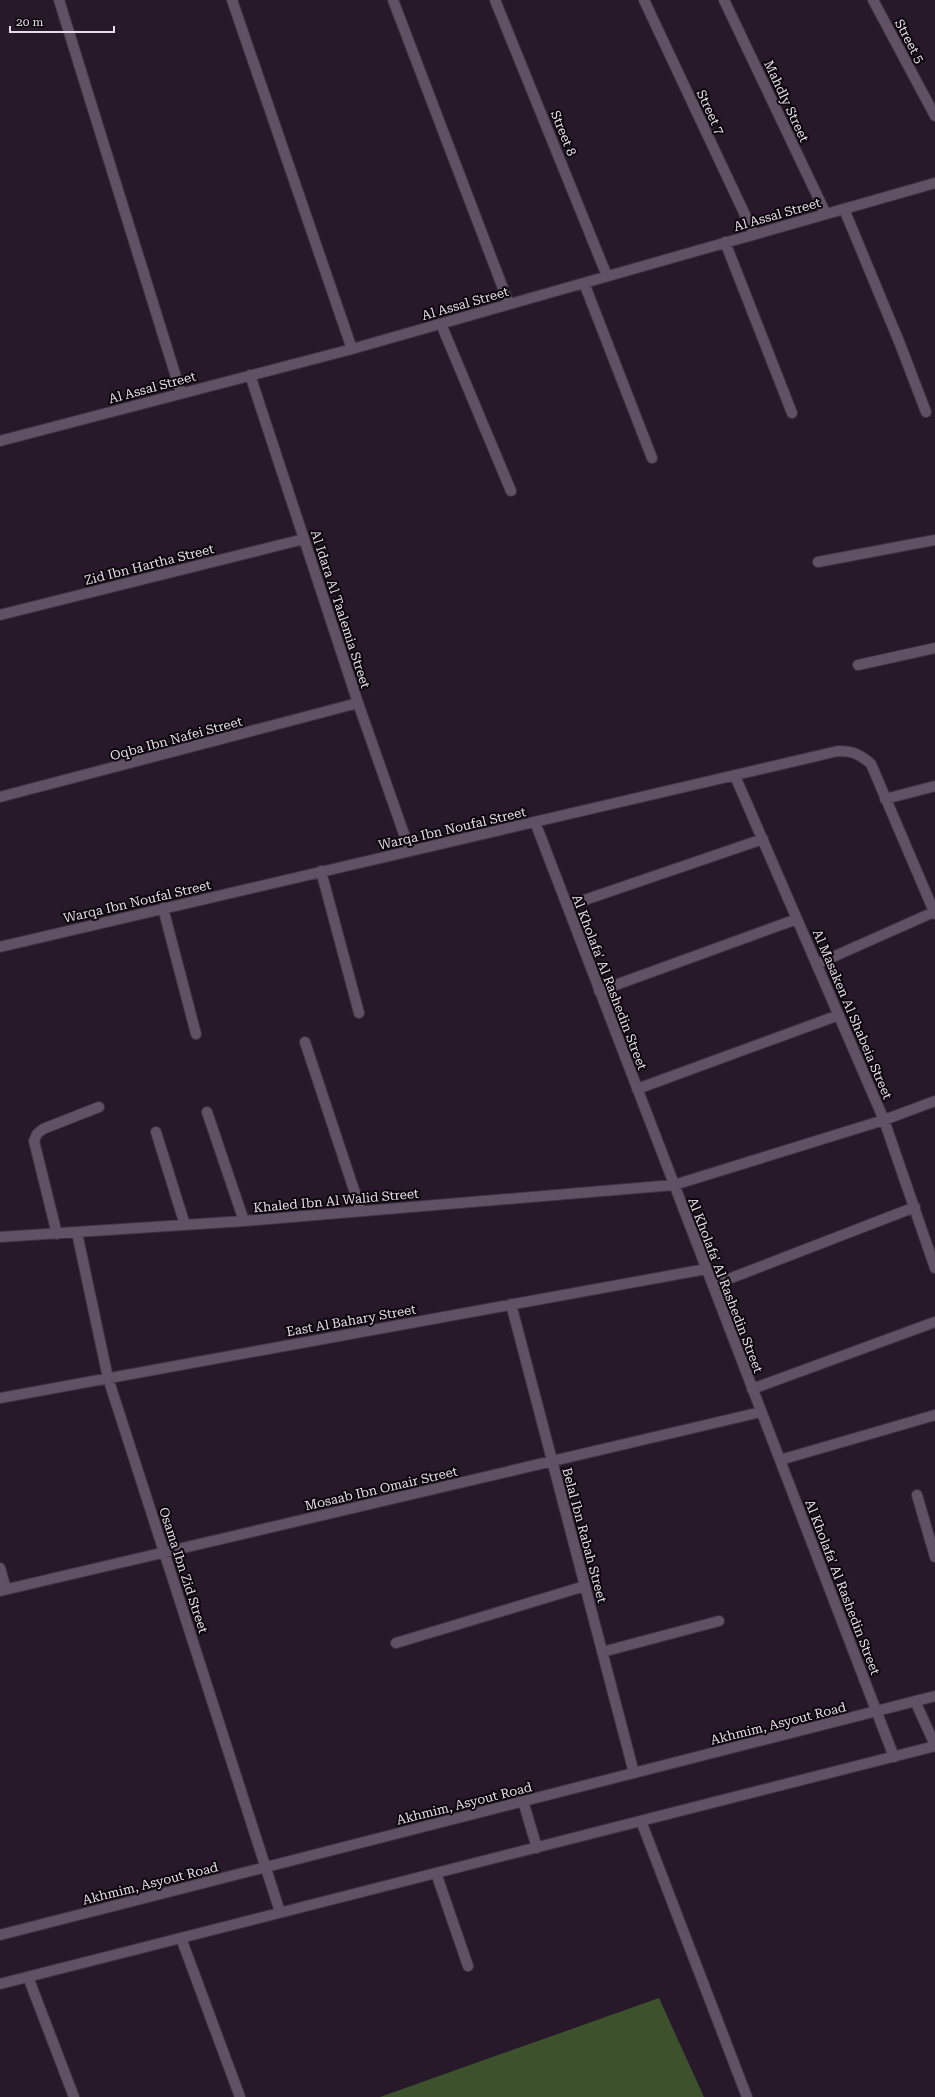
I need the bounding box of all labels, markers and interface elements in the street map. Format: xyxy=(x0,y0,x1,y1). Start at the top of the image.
scale bar xyxy=(10,8,114,34)
text: 20 m xyxy=(16,15,43,29)
street label: Street 5 xyxy=(892,17,927,66)
street label: Mahdly Street xyxy=(761,58,812,145)
street label: Street 7 xyxy=(694,87,727,137)
street label: Street 8 xyxy=(548,108,579,158)
street label: Al Assal Street xyxy=(732,195,822,234)
street label: Al Assal Street xyxy=(420,284,510,323)
street label: Al Assal Street xyxy=(107,369,198,406)
street label: Al Idara Al Taalemia Street xyxy=(308,528,373,690)
street label: Zid Ibn Hartha Street xyxy=(83,541,216,588)
street label: Oqba Ibn Nafei Street xyxy=(108,714,244,763)
street label: Warqa Ibn Noufal Street xyxy=(377,804,528,853)
street label: Warqa Ibn Noufal Street xyxy=(62,877,213,926)
street label: Al Kholafa' Al Rashedin Street xyxy=(569,892,650,1072)
street label: Al Masaken Al Shabeia Street xyxy=(810,927,895,1102)
street label: Khaled Ibn Al Walid Street xyxy=(253,1186,420,1215)
street label: Al Kholafa' Al Rashedin Street xyxy=(685,1195,766,1375)
street label: East Al Bahary Street xyxy=(285,1302,417,1339)
street label: Mosaab Ibn Omair Street xyxy=(303,1464,459,1513)
street label: Belal Ibn Rabah Street xyxy=(559,1466,610,1604)
street label: Al Kholafa' Al Rashedin Street xyxy=(802,1497,883,1677)
street label: Osama Ibn Zid Street xyxy=(156,1505,211,1635)
street label: Akhmim, Asyout Road xyxy=(709,1699,848,1748)
street label: Akhmim, Asyout Road xyxy=(395,1779,534,1828)
street label: Akhmim, Asyout Road xyxy=(81,1859,220,1908)

